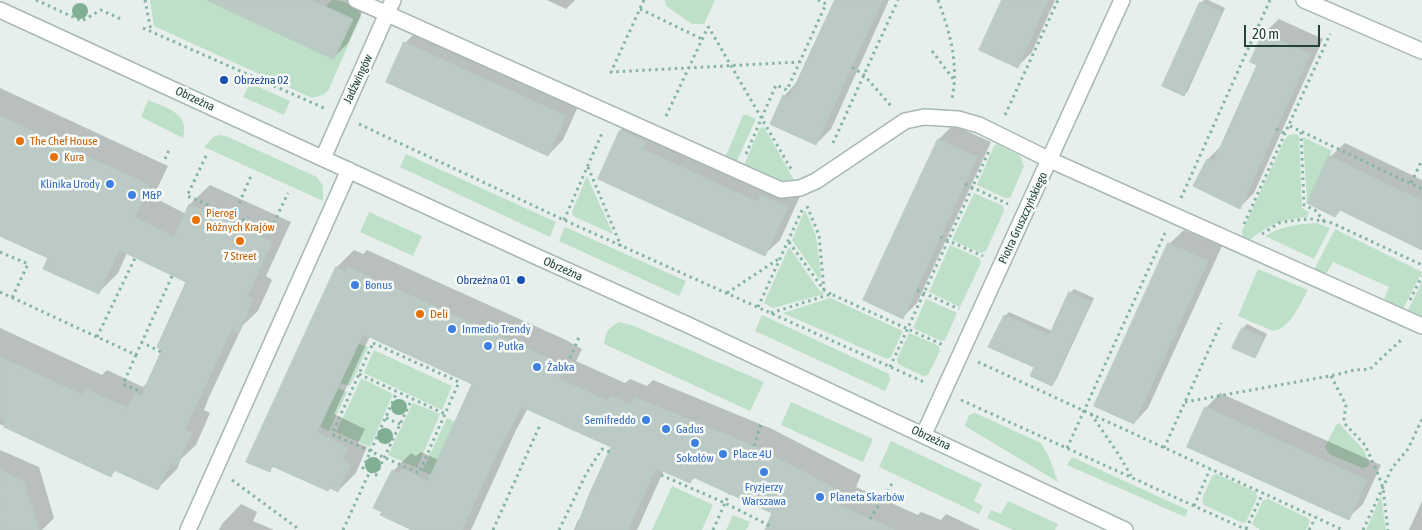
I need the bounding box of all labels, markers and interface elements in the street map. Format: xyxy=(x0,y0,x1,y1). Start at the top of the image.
scale bar xyxy=(1247,15,1323,47)
text: 20 m xyxy=(1252,25,1279,42)
street label: Jadźwingów xyxy=(340,52,376,106)
place label: Obrzeżna 02 xyxy=(234,73,289,87)
marker: Obrzeżna 02 xyxy=(218,74,230,86)
street label: Obrzeżna xyxy=(173,84,217,114)
place label: The Chef House xyxy=(30,134,98,148)
marker: The Chef House xyxy=(14,135,26,147)
place label: Kura xyxy=(64,150,84,164)
marker: Kura xyxy=(48,151,60,163)
street label: Piotra Gruszczyńskiego xyxy=(995,170,1051,266)
place label: Klinika Urody xyxy=(40,177,100,191)
marker: Klinika Urody xyxy=(104,178,116,190)
place label: M&P xyxy=(142,188,162,202)
marker: M&P xyxy=(126,189,138,201)
place label: Pierogi Różnych Krajów xyxy=(206,206,275,234)
marker: Pierogi Różnych Krajów xyxy=(190,214,202,226)
marker: 7 Street xyxy=(234,235,246,247)
place label: 7 Street xyxy=(223,249,257,263)
street label: Obrzeżna xyxy=(541,254,585,284)
place label: Obrzeżna 01 xyxy=(456,273,511,287)
marker: Obrzeżna 01 xyxy=(515,274,527,286)
place label: Bonus xyxy=(365,278,392,292)
marker: Bonus xyxy=(349,279,361,291)
place label: Deli xyxy=(430,307,448,321)
marker: Deli xyxy=(414,308,426,320)
place label: Inmedio Trendy xyxy=(462,322,531,336)
marker: Inmedio Trendy xyxy=(446,323,458,335)
place label: Putka xyxy=(498,339,524,353)
marker: Putka xyxy=(482,340,494,352)
place label: Żabka xyxy=(547,360,575,374)
marker: Żabka xyxy=(531,361,543,373)
place label: Semifreddo xyxy=(585,413,636,427)
marker: Semifreddo xyxy=(640,414,652,426)
place label: Gadus xyxy=(676,422,704,436)
marker: Gadus xyxy=(660,423,672,435)
street label: Obrzeżna xyxy=(909,423,953,453)
marker: Sokołów xyxy=(689,437,701,449)
place label: Place 4U xyxy=(733,447,772,461)
marker: Place 4U xyxy=(717,448,729,460)
place label: Sokołów xyxy=(676,451,714,465)
marker: Fryzjerzy Warszawa xyxy=(758,466,770,478)
place label: Fryzjerzy Warszawa xyxy=(742,480,786,508)
place label: Planeta Skarbów xyxy=(830,490,904,504)
marker: Planeta Skarbów xyxy=(814,491,826,503)

